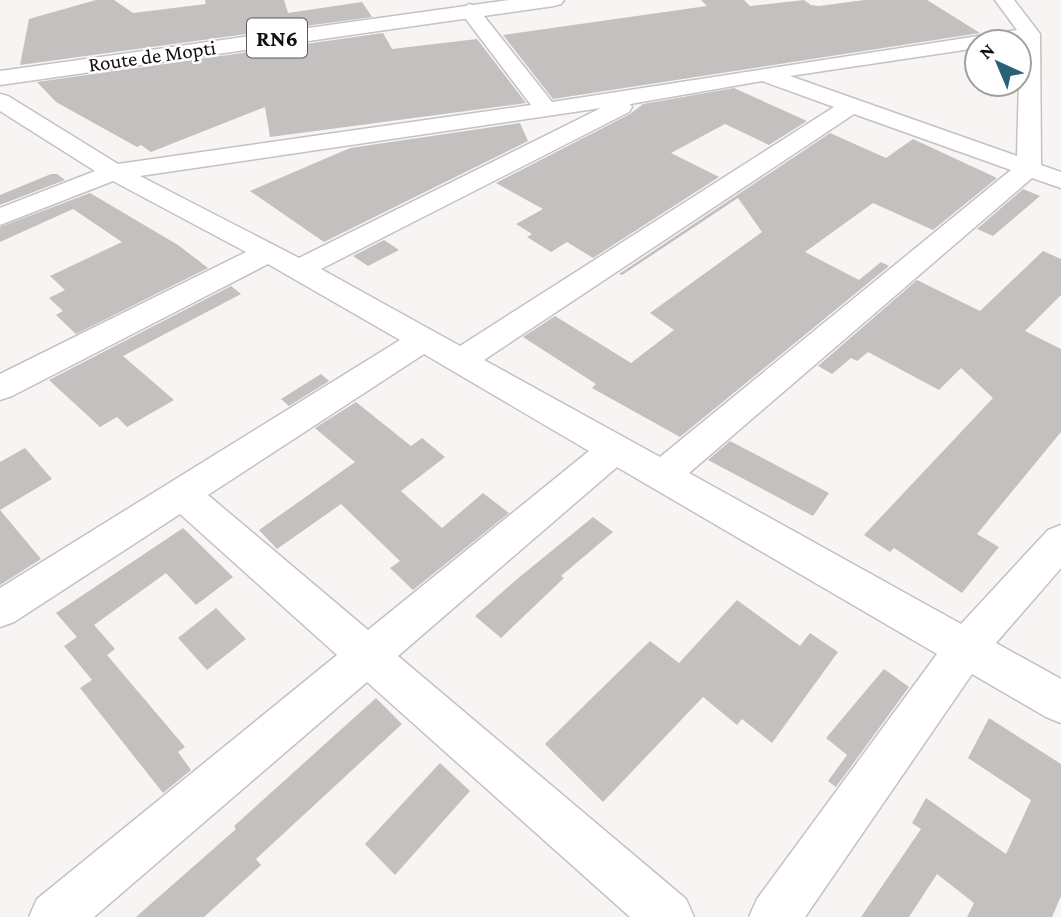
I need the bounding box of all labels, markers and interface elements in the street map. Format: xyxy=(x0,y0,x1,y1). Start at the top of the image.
road number: RN6 xyxy=(247,19,307,58)
north arrow xyxy=(963,28,1033,98)
street label: Route de Mopti xyxy=(87,35,218,77)
text: N xyxy=(975,39,999,63)

